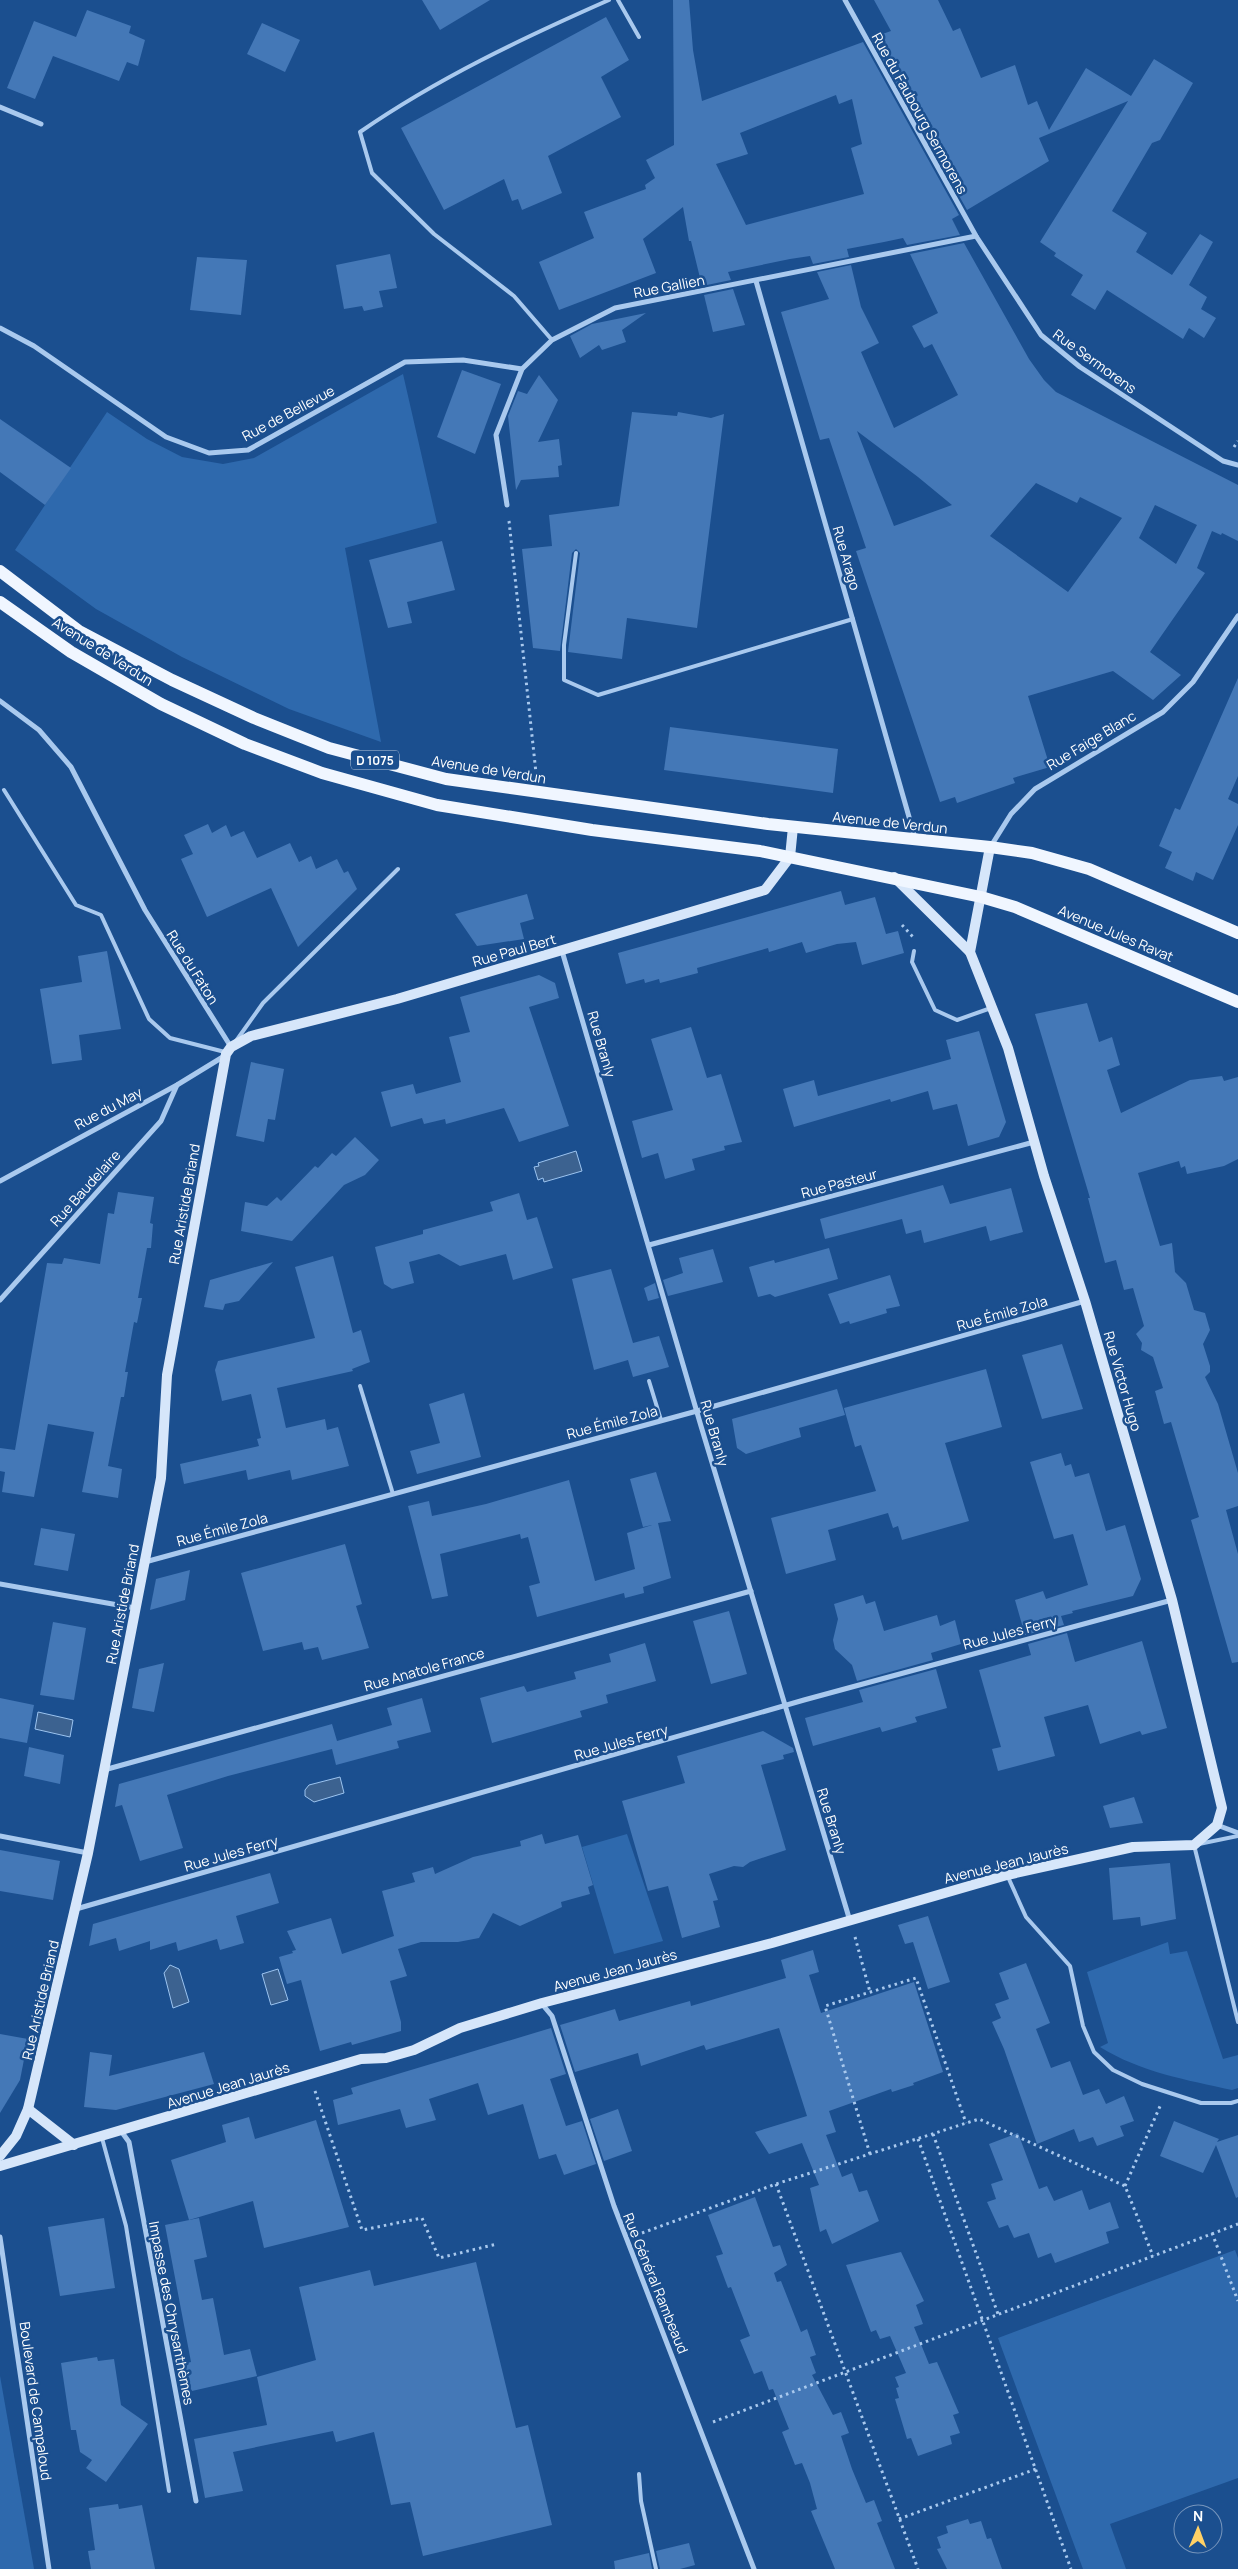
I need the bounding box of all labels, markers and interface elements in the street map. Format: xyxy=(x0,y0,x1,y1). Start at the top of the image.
street label: Rue du Faubourg Sermorens xyxy=(868,29,972,197)
street label: Rue Gallien xyxy=(632,270,706,302)
street label: Rue Sermorens xyxy=(1050,324,1140,398)
street label: Rue de Bellevue xyxy=(238,381,338,445)
street label: Rue Arago xyxy=(829,524,865,592)
street label: Avenue de Verdun xyxy=(49,612,157,690)
street label: Rue Faige Blanc xyxy=(1043,706,1139,774)
road number: D 1075 xyxy=(351,750,399,770)
street label: Avenue de Verdun xyxy=(430,751,548,787)
street label: Avenue de Verdun xyxy=(832,807,948,837)
street label: Avenue Jules Ravat xyxy=(1055,900,1177,966)
street label: Rue du Faton xyxy=(163,926,223,1008)
street label: Rue Paul Bert xyxy=(470,929,558,971)
street label: Rue Branly xyxy=(583,1009,621,1080)
street label: Rue du May xyxy=(71,1082,146,1134)
street label: Rue Aristide Briand xyxy=(164,1142,204,1266)
street label: Rue Baudelaire xyxy=(46,1146,124,1230)
street label: Rue Pasteur xyxy=(799,1164,879,1202)
street label: Rue Émile Zola xyxy=(954,1291,1050,1335)
street label: Rue Victor Hugo xyxy=(1100,1329,1146,1433)
street label: Rue Branly xyxy=(696,1398,734,1469)
street label: Rue Émile Zola xyxy=(564,1401,660,1443)
street label: Rue Émile Zola xyxy=(174,1508,270,1550)
street label: Rue Aristide Briand xyxy=(101,1542,143,1666)
street label: Rue Jules Ferry xyxy=(961,1610,1060,1654)
street label: Rue Anatole France xyxy=(362,1643,486,1695)
street label: Rue Jules Ferry xyxy=(572,1719,671,1764)
street label: Rue Branly xyxy=(813,1786,851,1857)
street label: Rue Jules Ferry xyxy=(182,1830,281,1875)
street label: Avenue Jean Jaurès xyxy=(942,1838,1070,1888)
street label: Rue Aristide Briand xyxy=(17,1938,63,2062)
street label: Avenue Jean Jaurès xyxy=(551,1944,679,1996)
street label: Avenue Jean Jaurès xyxy=(164,2057,292,2113)
street label: Rue Général Rambeaud xyxy=(619,2210,693,2356)
street label: Impasse des Chrysanthèmes xyxy=(145,2219,199,2407)
street label: Boulevard de Campaloud xyxy=(15,2320,57,2482)
north arrow xyxy=(1173,2504,1223,2554)
text: N xyxy=(1193,2506,1203,2525)

